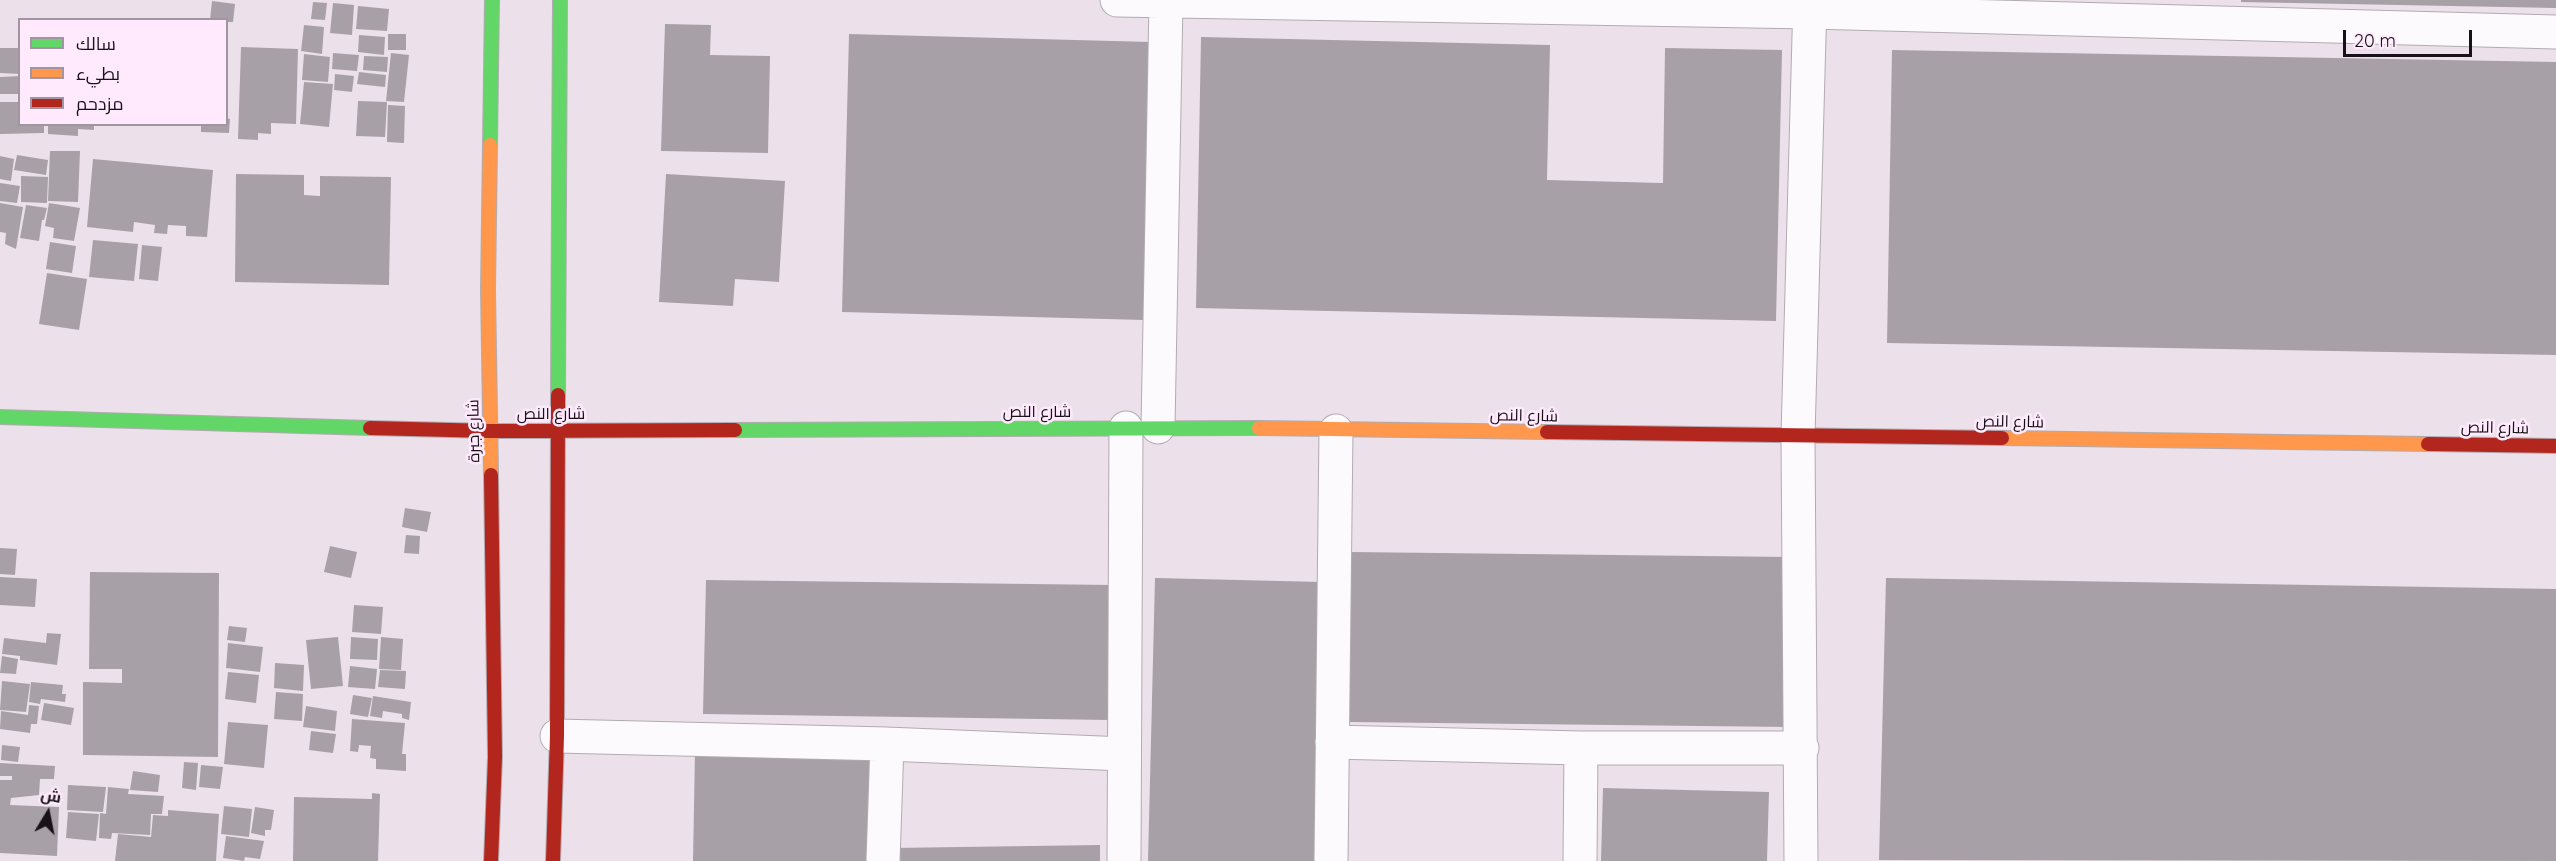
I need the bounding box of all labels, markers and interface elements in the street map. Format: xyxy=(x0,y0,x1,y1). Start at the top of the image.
legend xyxy=(18,18,228,126)
scale bar xyxy=(2346,18,2475,56)
text: 20 m xyxy=(2354,29,2396,52)
text: سالك xyxy=(76,32,116,55)
text: بطيء xyxy=(76,62,120,85)
text: مزدحم xyxy=(76,92,124,115)
street label: شارع جبرة xyxy=(464,399,484,463)
street label: شارع النص xyxy=(1003,402,1071,422)
street label: شارع النص xyxy=(517,404,585,424)
street label: شارع النص xyxy=(1490,406,1558,426)
street label: شارع النص xyxy=(1976,412,2044,432)
street label: شارع النص xyxy=(2461,418,2529,438)
north arrow xyxy=(18,783,78,843)
text: ش xyxy=(39,784,63,807)

